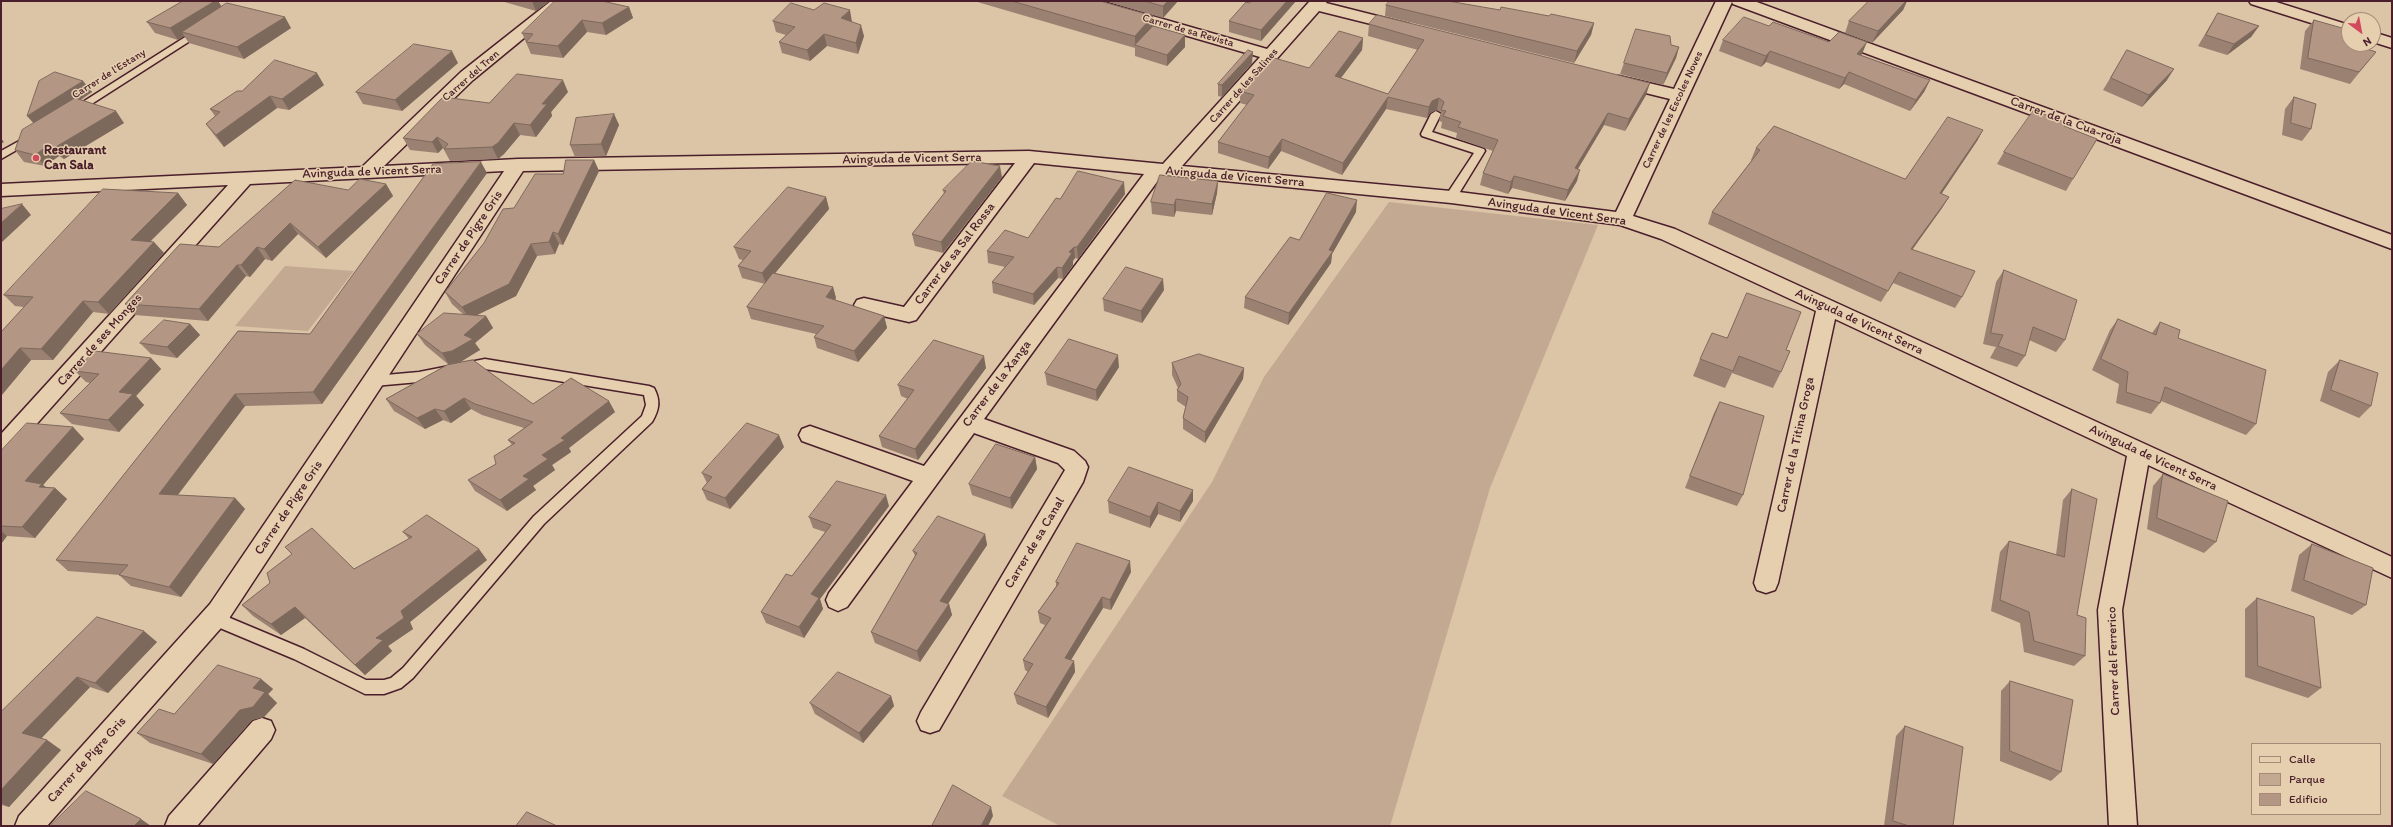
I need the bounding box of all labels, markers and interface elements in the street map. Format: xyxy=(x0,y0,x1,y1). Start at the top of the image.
street label: Carrer de sa Revista xyxy=(1141,12,1235,50)
north arrow xyxy=(2341,12,2381,52)
text: N xyxy=(2360,34,2374,49)
street label: Carrer de l'Estany xyxy=(70,46,148,102)
street label: Carrer de les Salines xyxy=(1207,46,1281,126)
street label: Carrer del Tren xyxy=(440,48,502,104)
street label: Carrer de les Escoles Noves xyxy=(1640,49,1706,171)
street label: Carrer de la Cua-roja xyxy=(2008,94,2124,148)
place label: Restaurant Can Sala xyxy=(44,143,106,174)
street label: Avinguda de Vicent Serra xyxy=(842,150,982,168)
marker: Restaurant Can Sala xyxy=(31,153,41,163)
street label: Avinguda de Vicent Serra xyxy=(302,162,442,182)
street label: Avinguda de Vicent Serra xyxy=(1165,163,1305,191)
street label: Carrer de Pigre Gris xyxy=(432,188,506,288)
street label: Avinguda de Vicent Serra xyxy=(1487,195,1627,229)
street label: Carrer de sa Sal Rossa xyxy=(911,200,999,308)
street label: Avinguda de Vicent Serra xyxy=(1793,286,1925,358)
street label: Carrer de ses Monges xyxy=(54,290,146,390)
street label: Carrer de la Xanga xyxy=(959,338,1035,430)
street label: Carrer de la Titina Groga xyxy=(1774,376,1818,514)
street label: Avinguda de Vicent Serra xyxy=(2087,422,2219,494)
street label: Carrer de Pigre Gris xyxy=(252,458,326,558)
street label: Carrer de sa Canal xyxy=(1002,495,1068,591)
street label: Carrer del Ferrerico xyxy=(2104,606,2124,716)
street label: Carrer de Pigre Gris xyxy=(44,714,130,806)
legend xyxy=(2251,743,2381,815)
text: Calle xyxy=(2289,752,2315,766)
text: Parque xyxy=(2289,772,2325,786)
text: Edificio xyxy=(2289,792,2328,806)

